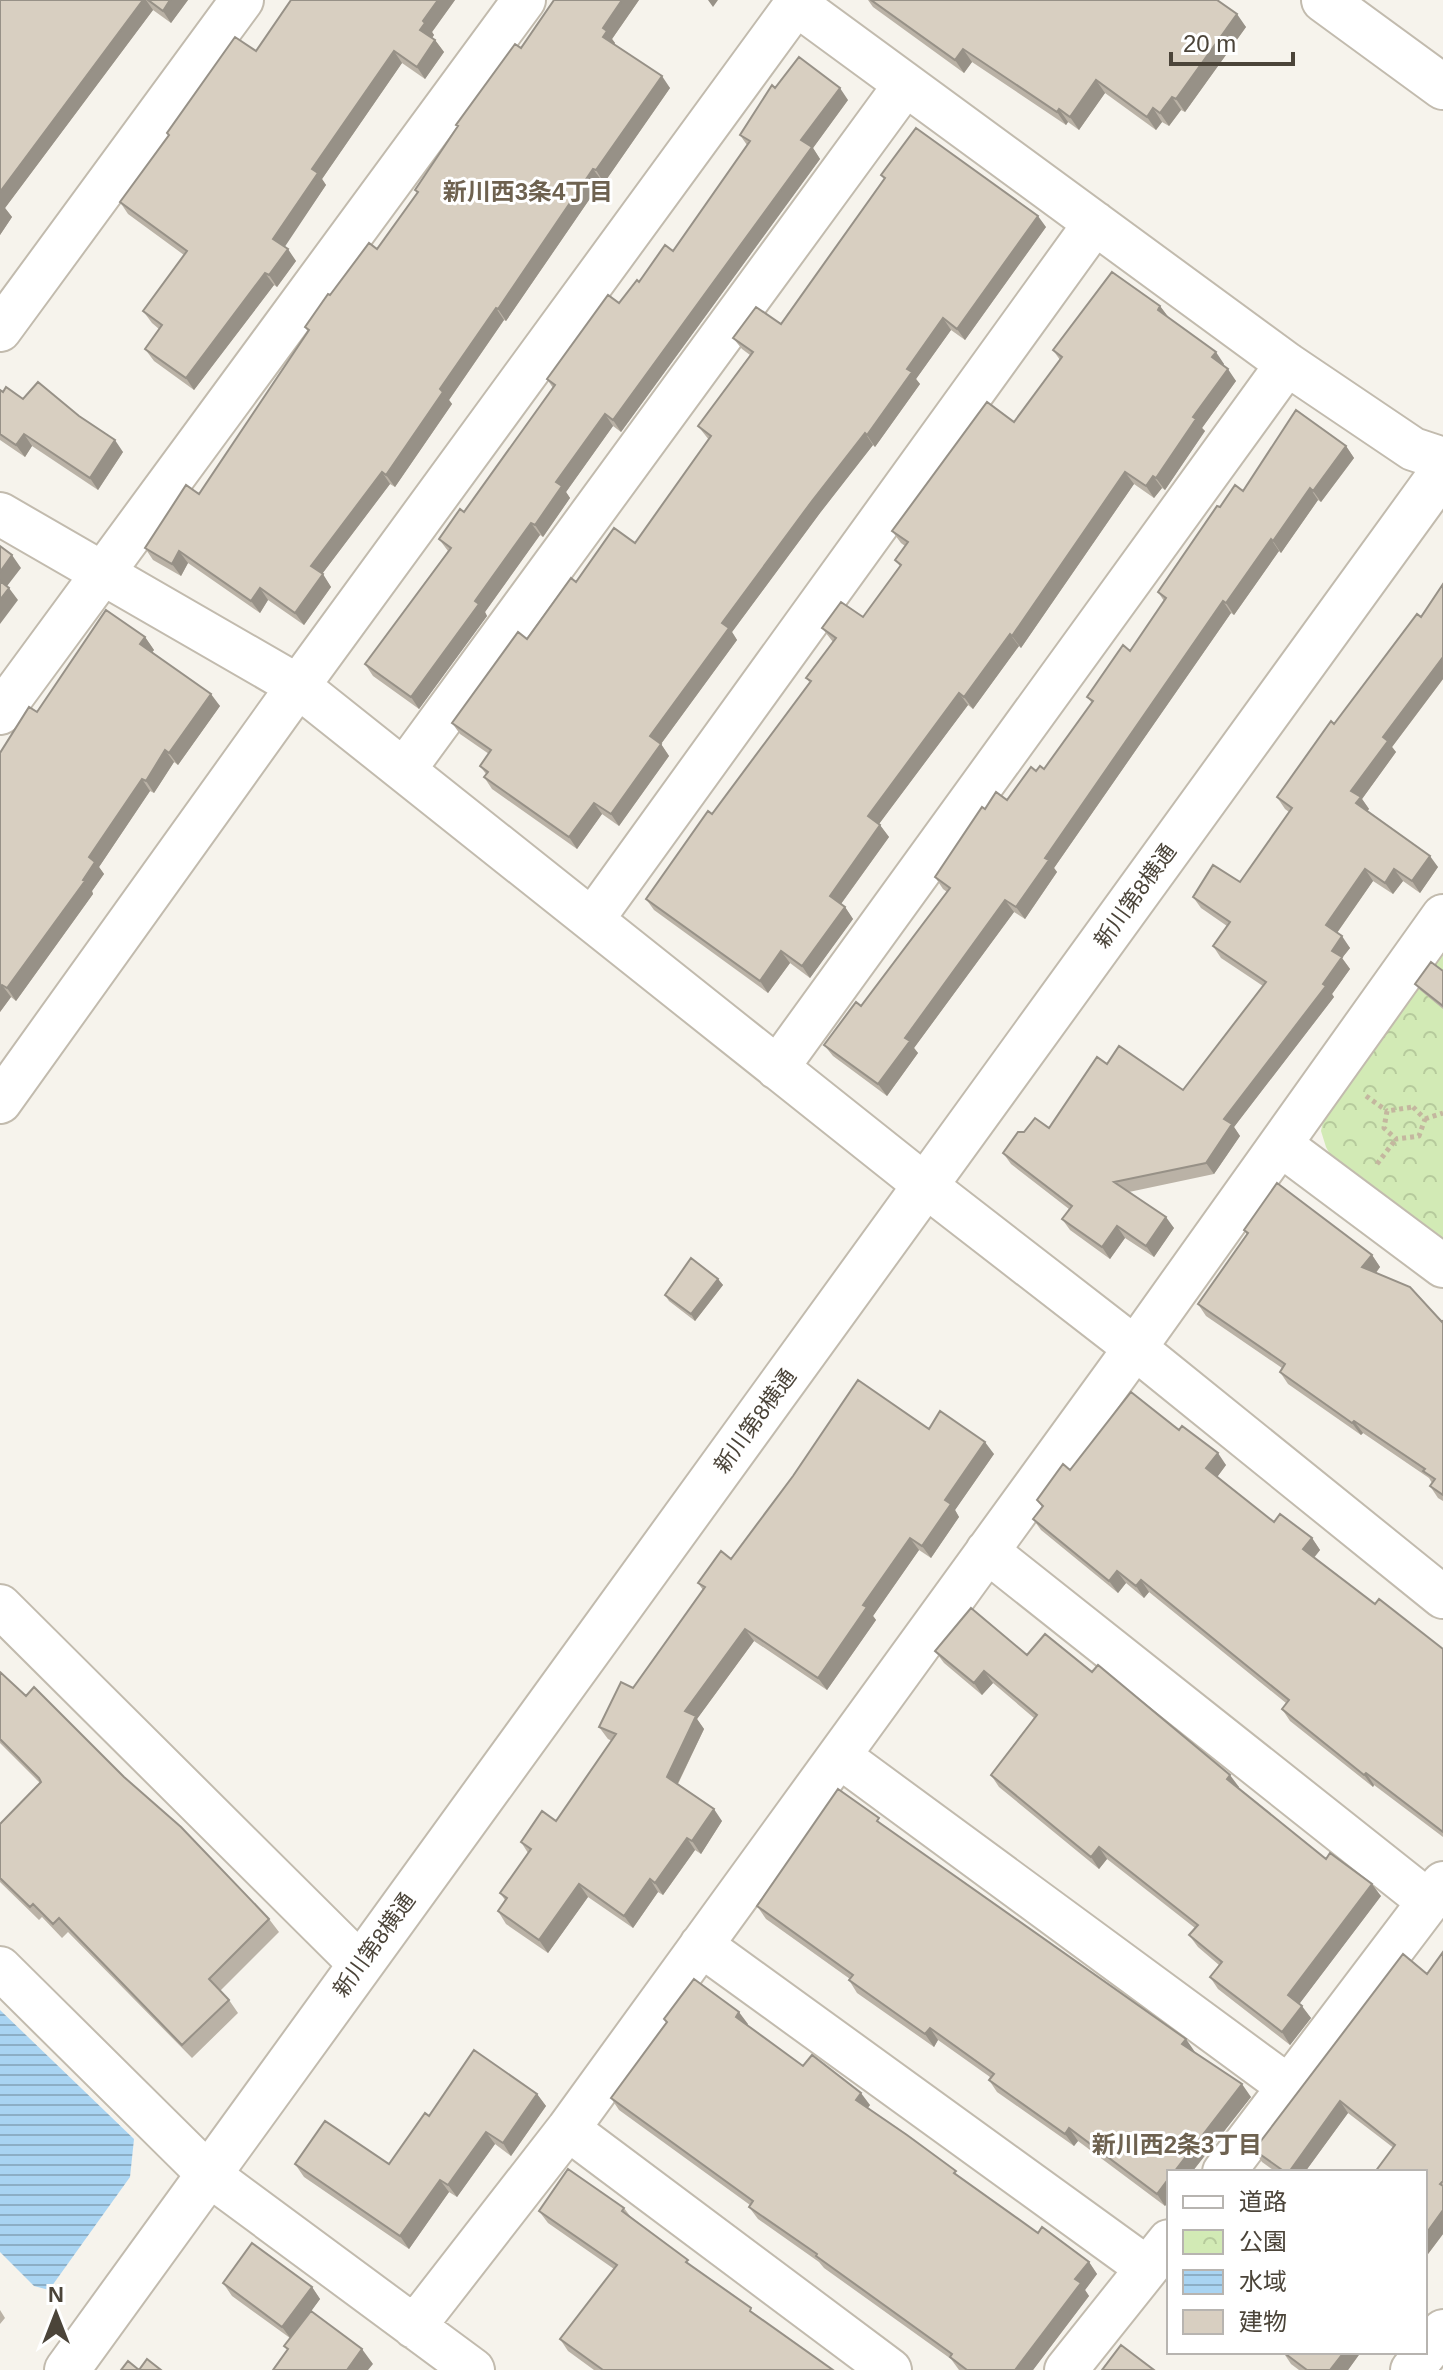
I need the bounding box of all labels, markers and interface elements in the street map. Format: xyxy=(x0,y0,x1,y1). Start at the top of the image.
scale bar xyxy=(1171,16,1293,66)
text: 20 m xyxy=(1183,30,1236,57)
district label: 新川西3条4丁目 xyxy=(443,178,613,205)
street label: 新川第8横通 xyxy=(1089,839,1181,953)
street label: 新川第8横通 xyxy=(709,1364,801,1478)
street label: 新川第8横通 xyxy=(328,1888,420,2002)
district label: 新川西2条3丁目 xyxy=(1092,2131,1262,2158)
legend xyxy=(1167,2170,1427,2354)
text: 道路 xyxy=(1239,2188,1287,2215)
text: 公園 xyxy=(1239,2228,1287,2255)
text: 水域 xyxy=(1239,2268,1287,2295)
north arrow xyxy=(16,2274,96,2354)
text: N xyxy=(48,2282,64,2307)
text: 建物 xyxy=(1239,2308,1287,2335)

